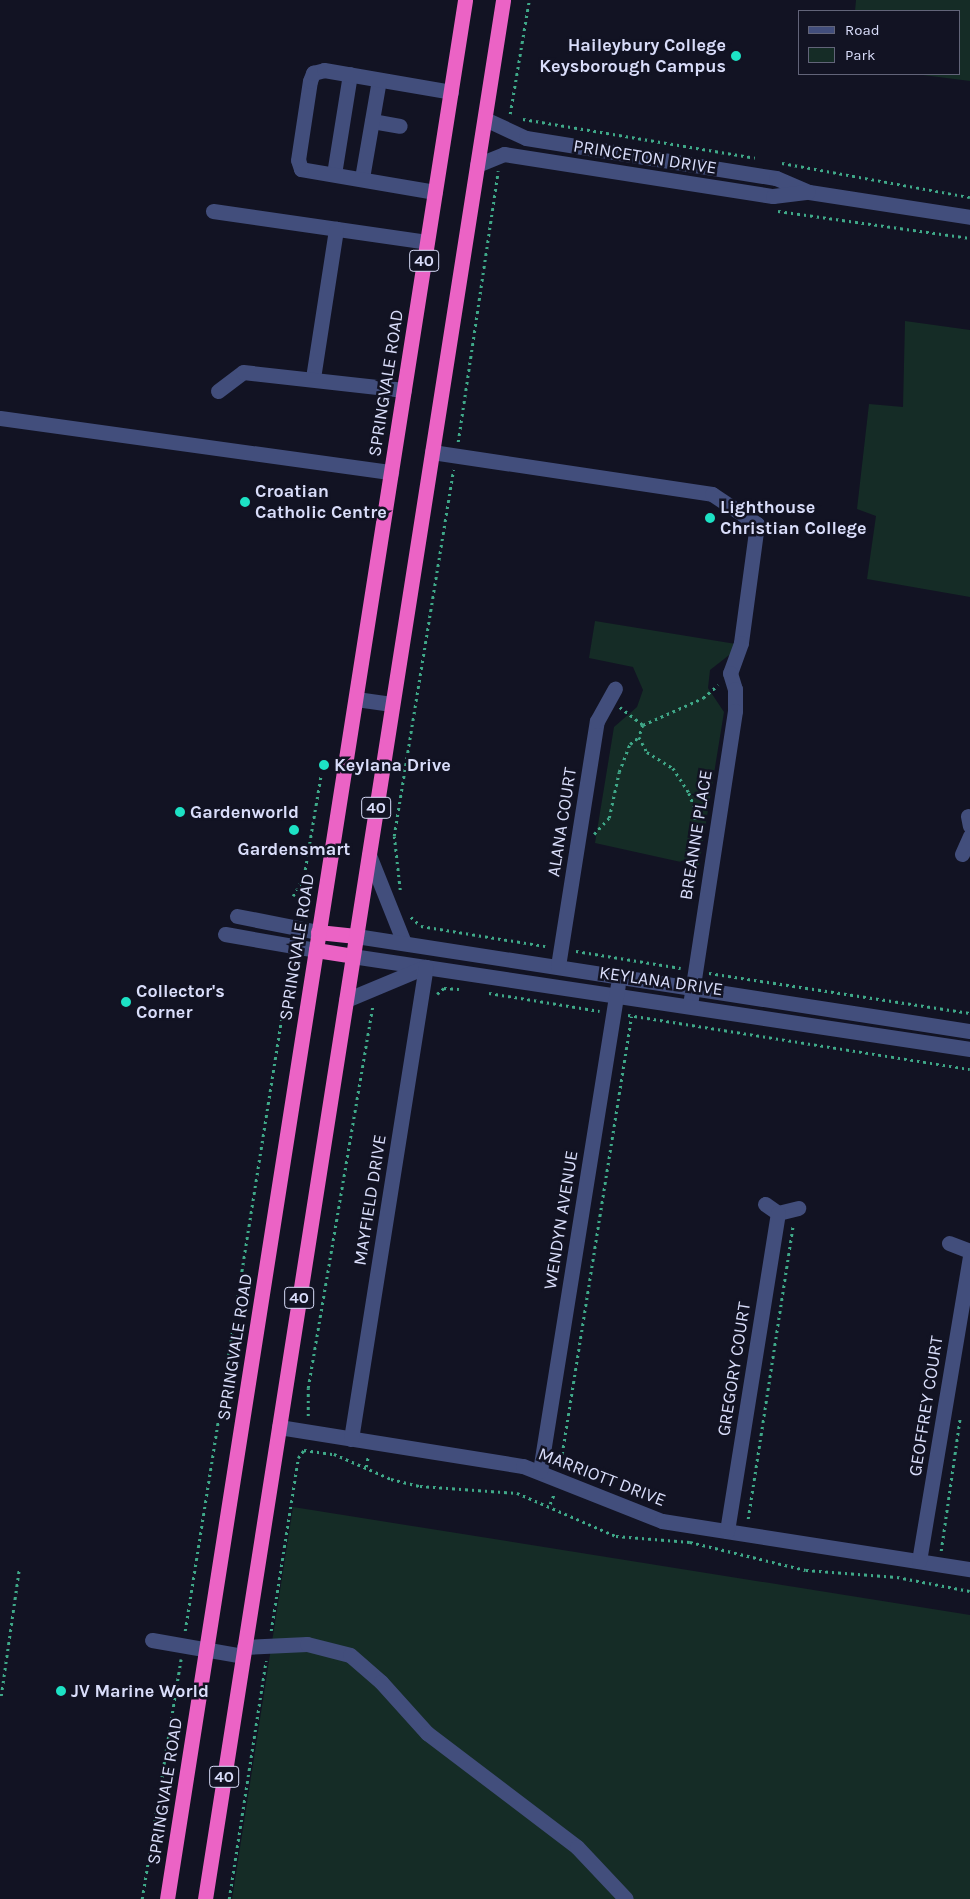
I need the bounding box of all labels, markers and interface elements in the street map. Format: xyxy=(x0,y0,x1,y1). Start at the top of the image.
legend xyxy=(798,10,960,75)
text: Road xyxy=(845,21,880,39)
place label: Haileybury College Keysborough Campus xyxy=(539,35,726,78)
text: Park xyxy=(845,46,875,64)
marker: Haileybury College Keysborough Campus xyxy=(730,50,742,62)
street label: PRINCETON DRIVE xyxy=(572,135,718,179)
road number: 40 xyxy=(409,248,439,274)
street label: SPRINGVALE ROAD xyxy=(364,308,408,458)
place label: Croatian Catholic Centre xyxy=(255,481,387,524)
marker: Croatian Catholic Centre xyxy=(239,496,251,508)
place label: Lighthouse Christian College xyxy=(720,497,866,540)
marker: Lighthouse Christian College xyxy=(704,512,716,524)
place label: Keylana Drive xyxy=(334,754,451,776)
marker: Keylana Drive xyxy=(318,759,330,771)
street label: ALANA COURT xyxy=(543,766,581,878)
street label: BREANNE PLACE xyxy=(675,768,717,902)
road number: 40 xyxy=(361,794,391,821)
place label: Gardenworld xyxy=(190,801,299,823)
marker: Gardenworld xyxy=(174,806,186,818)
marker: Gardensmart xyxy=(288,824,300,836)
place label: Gardensmart xyxy=(238,838,350,860)
street label: SPRINGVALE ROAD xyxy=(275,872,319,1022)
street label: KEYLANA DRIVE xyxy=(598,962,724,1000)
place label: Collector's Corner xyxy=(136,981,225,1024)
marker: Collector's Corner xyxy=(120,996,132,1008)
street label: MAYFIELD DRIVE xyxy=(349,1133,391,1267)
street label: WENDYN AVENUE xyxy=(539,1149,583,1291)
street label: SPRINGVALE ROAD xyxy=(213,1272,257,1422)
road number: 40 xyxy=(284,1285,314,1312)
street label: GREGORY COURT xyxy=(713,1300,755,1438)
street label: GEOFFREY COURT xyxy=(904,1334,948,1478)
street label: MARRIOTT DRIVE xyxy=(535,1443,669,1511)
place label: JV Marine World xyxy=(71,1680,209,1702)
marker: JV Marine World xyxy=(55,1685,67,1697)
street label: SPRINGVALE ROAD xyxy=(143,1716,187,1866)
road number: 40 xyxy=(209,1764,239,1790)

